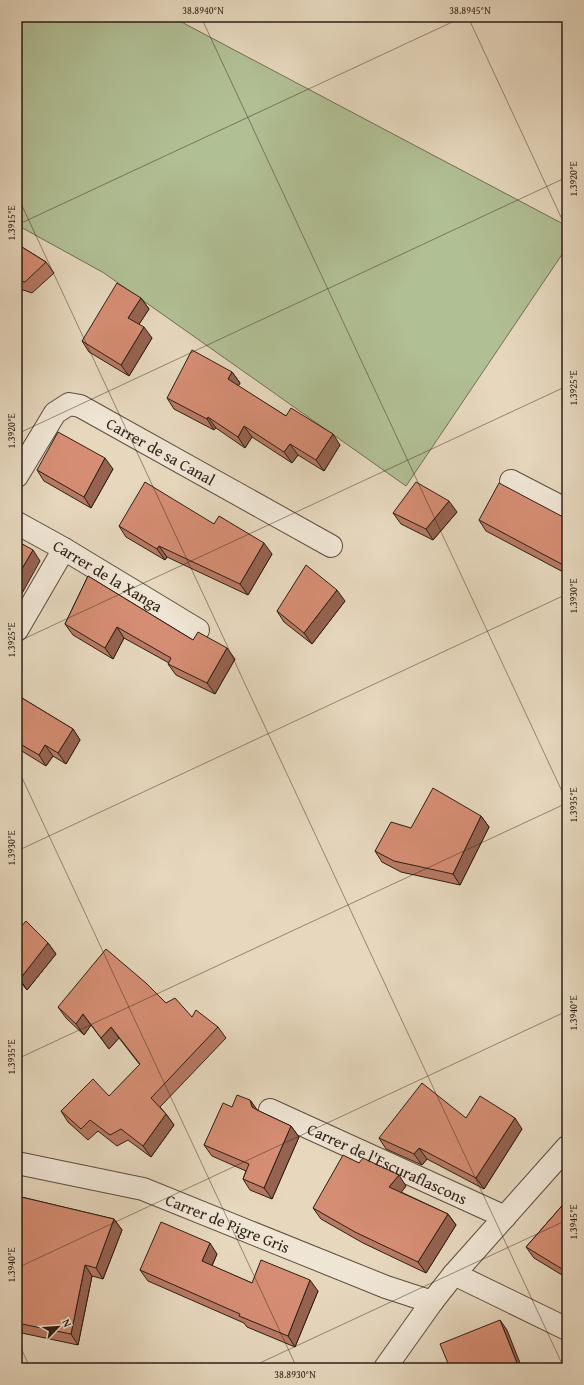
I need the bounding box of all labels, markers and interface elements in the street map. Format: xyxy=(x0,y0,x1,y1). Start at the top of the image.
text: 38.8940°N xyxy=(182,3,224,18)
text: 38.8945°N xyxy=(449,3,491,18)
text: 1.3920°E xyxy=(566,161,581,197)
text: 1.3915°E xyxy=(4,205,19,241)
text: 1.3925°E xyxy=(566,370,581,406)
street label: Carrer de sa Canal xyxy=(102,411,220,491)
text: 1.3920°E xyxy=(4,413,19,449)
street label: Carrer de la Xanga xyxy=(49,533,168,618)
text: 1.3930°E xyxy=(566,578,581,614)
text: 1.3925°E xyxy=(4,622,19,658)
text: 1.3935°E xyxy=(566,787,581,823)
text: 1.3930°E xyxy=(4,830,19,866)
text: 1.3940°E xyxy=(566,995,581,1031)
text: 1.3935°E xyxy=(4,1039,19,1075)
street label: Carrer de l'Escuraflascons xyxy=(304,1117,471,1210)
street label: Carrer de Pigre Gris xyxy=(162,1187,293,1259)
text: 1.3945°E xyxy=(566,1204,581,1240)
text: 1.3940°E xyxy=(4,1247,19,1283)
north arrow xyxy=(38,1307,78,1347)
text: N xyxy=(58,1316,76,1330)
text: 38.8930°N xyxy=(274,1367,316,1382)

